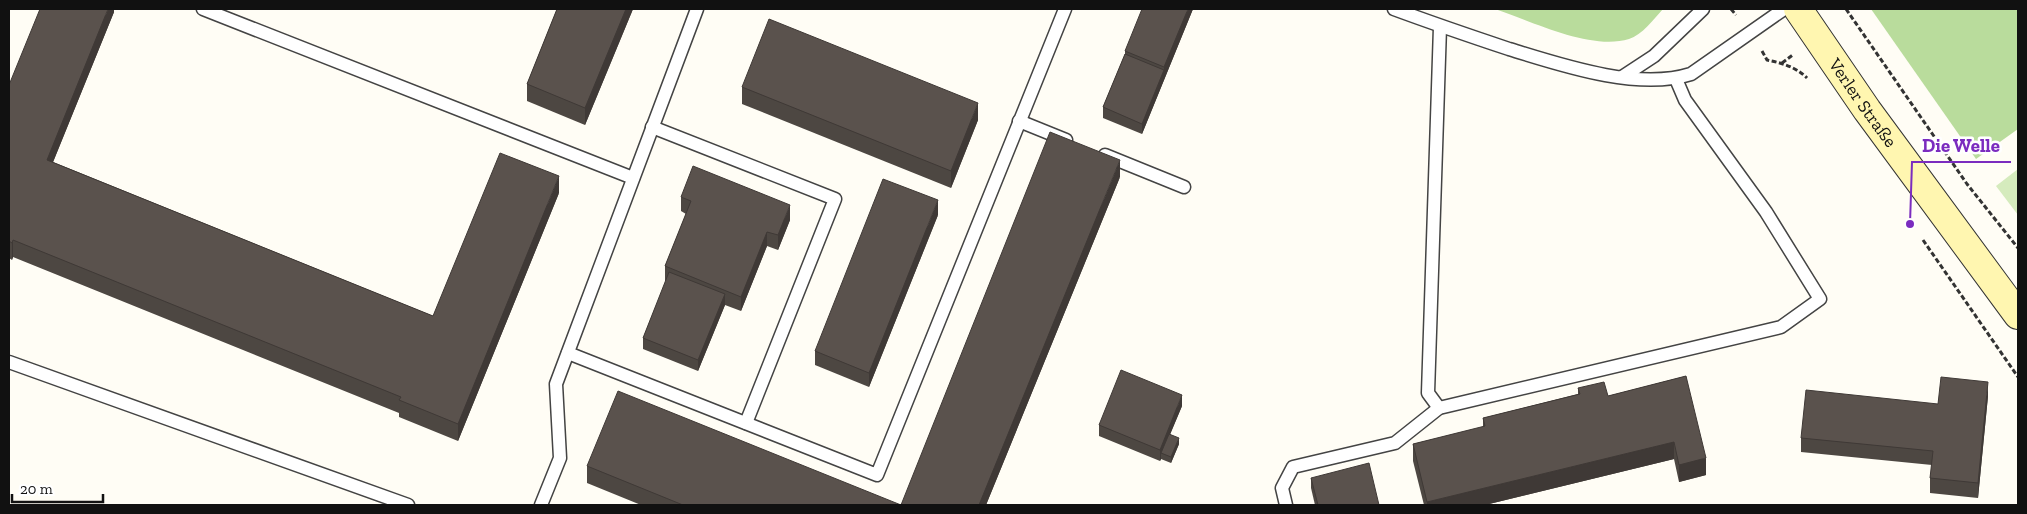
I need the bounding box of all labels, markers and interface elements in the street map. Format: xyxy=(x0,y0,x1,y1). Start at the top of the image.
street label: Verler Straße xyxy=(1823,53,1902,152)
callout: Die Welle xyxy=(1912,128,2011,162)
text: Die Welle xyxy=(1922,134,2000,157)
scale bar xyxy=(12,472,104,504)
text: 20 m xyxy=(20,480,53,498)

